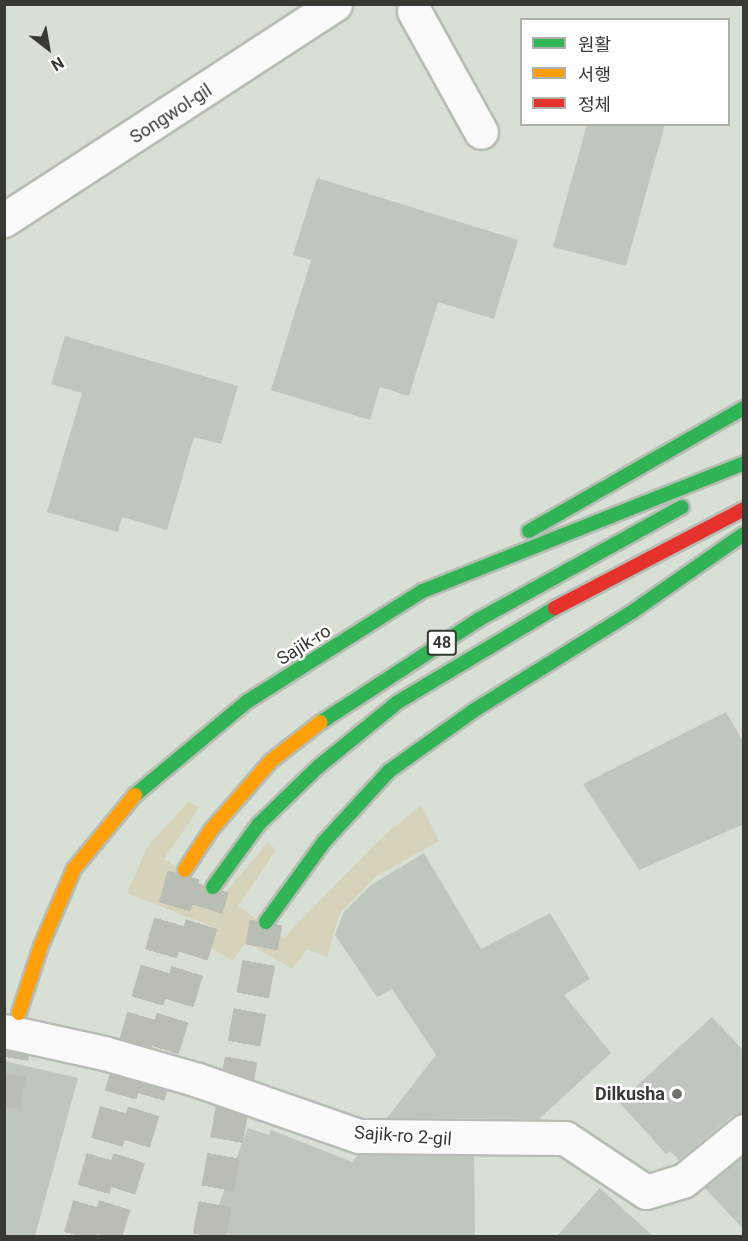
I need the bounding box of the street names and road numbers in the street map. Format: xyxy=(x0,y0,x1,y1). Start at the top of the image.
street label: Songwol-gil xyxy=(126,80,216,148)
street label: Sajik-ro xyxy=(273,620,335,670)
road number: 48 xyxy=(426,630,458,656)
street label: Sajik-ro 2-gil xyxy=(353,1122,453,1150)

